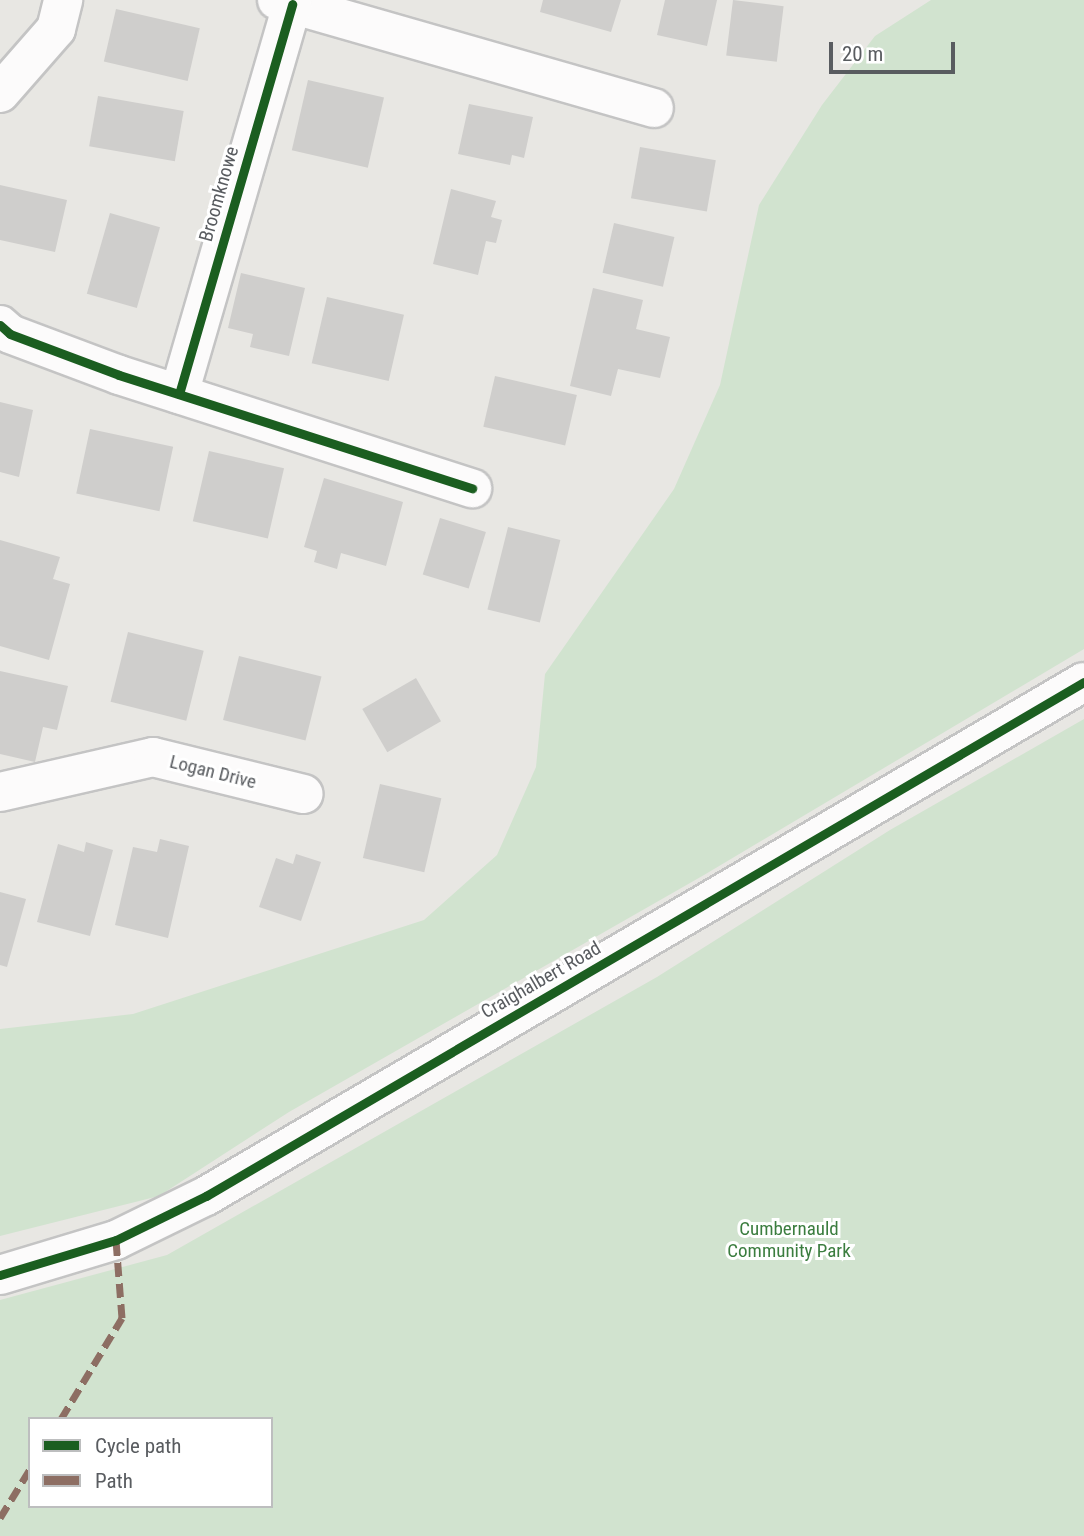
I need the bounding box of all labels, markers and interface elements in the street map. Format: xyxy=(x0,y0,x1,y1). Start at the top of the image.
scale bar xyxy=(832,28,958,72)
text: 20 m xyxy=(842,42,883,66)
street label: Broomknowe xyxy=(195,144,243,244)
street label: Logan Drive xyxy=(167,750,259,794)
street label: Craighalbert Road xyxy=(477,937,605,1023)
park label: Cumbernauld Community Park xyxy=(727,1218,851,1262)
legend xyxy=(28,1417,273,1508)
text: Cycle path xyxy=(95,1434,181,1458)
text: Path xyxy=(95,1469,133,1493)

